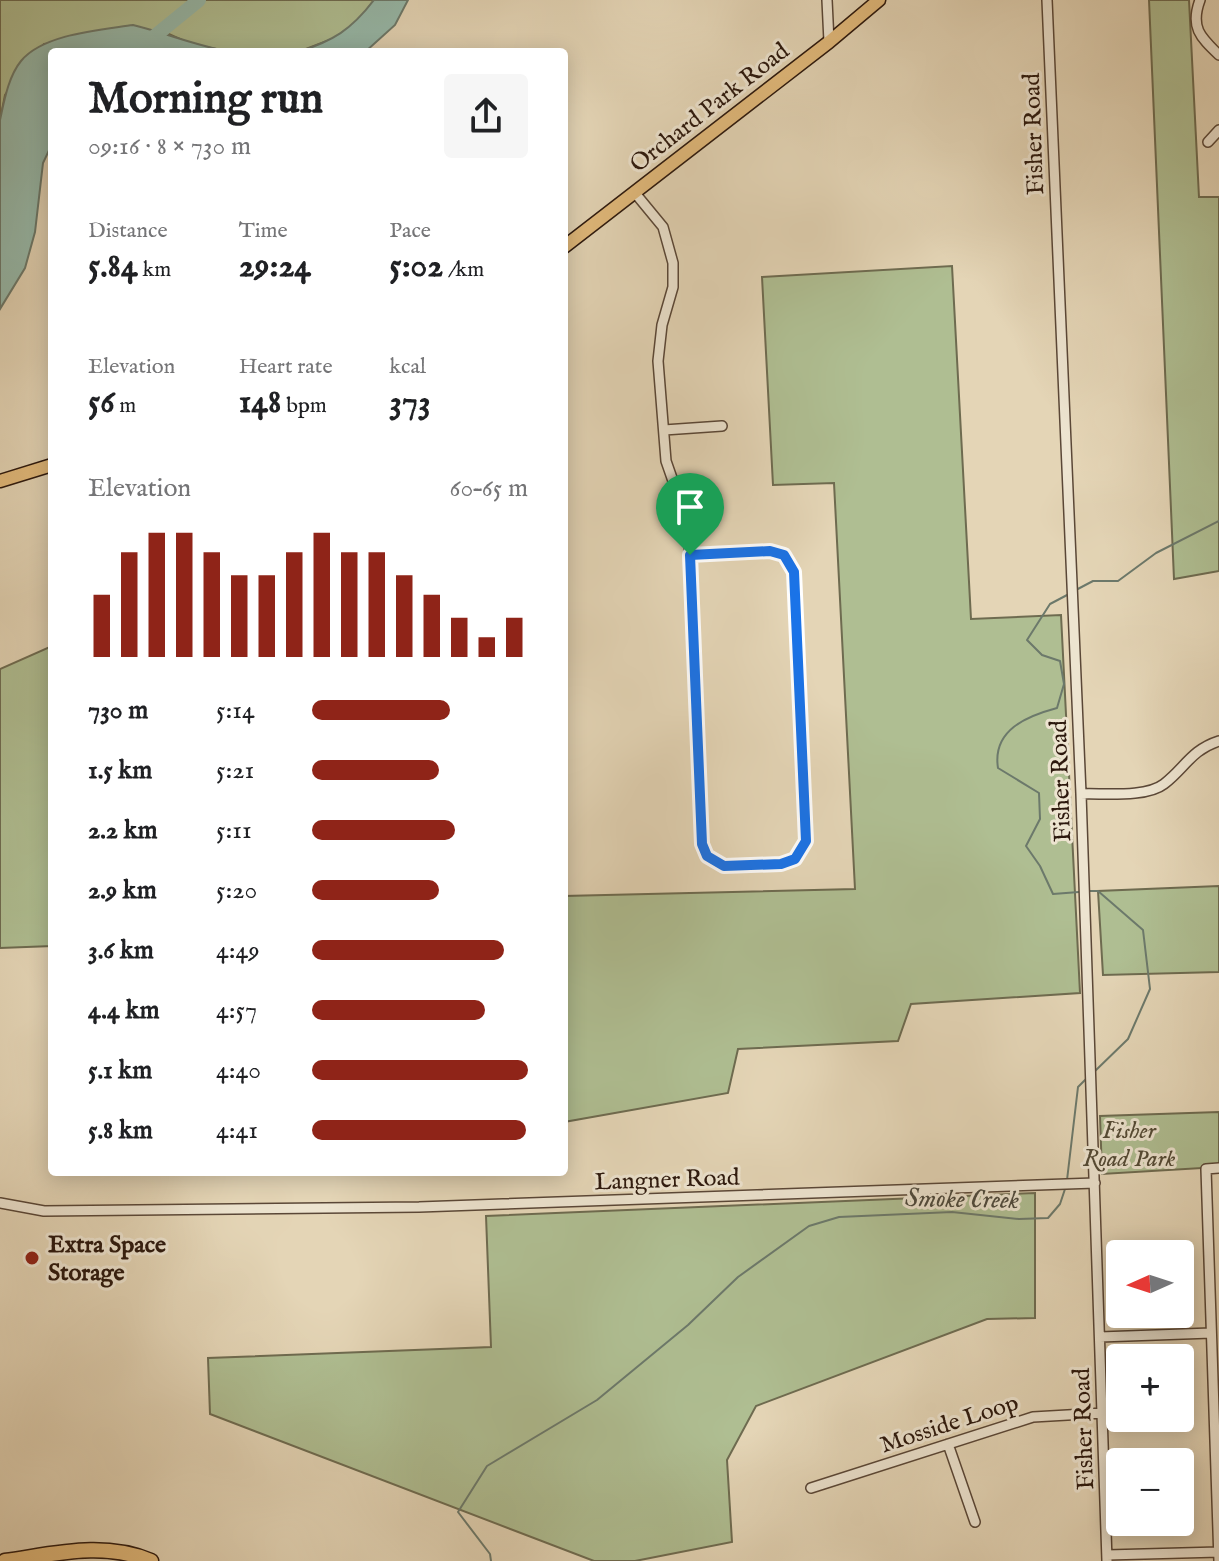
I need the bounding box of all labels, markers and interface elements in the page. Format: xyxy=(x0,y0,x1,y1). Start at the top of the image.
street label: Orchard Park Road xyxy=(624,36,796,180)
text: Morning run xyxy=(88,72,323,128)
street label: Fisher Road xyxy=(1017,72,1052,196)
button: share xyxy=(444,74,528,158)
text: 09:16 · 8 × 730 m xyxy=(88,130,251,163)
text: Distance xyxy=(88,217,168,245)
text: Time xyxy=(239,217,288,245)
text: Pace xyxy=(389,217,431,245)
text: 5.84 xyxy=(88,245,138,288)
text: 29:24 xyxy=(239,245,311,288)
text: 5:02 xyxy=(389,245,443,288)
text: km xyxy=(138,256,171,284)
text: /km xyxy=(443,256,484,284)
text: Elevation xyxy=(88,353,175,381)
text: Heart rate xyxy=(239,353,333,381)
text: kcal xyxy=(389,353,426,381)
text: 56 xyxy=(88,381,115,424)
text: 148 xyxy=(239,381,281,424)
text: 373 xyxy=(389,381,431,424)
text: m xyxy=(115,392,136,420)
text: bpm xyxy=(281,392,327,420)
text: Elevation xyxy=(88,472,191,505)
text: 60–65 m xyxy=(449,472,528,505)
pin xyxy=(656,473,724,555)
icon: arrive xyxy=(668,485,712,529)
text: 730 m xyxy=(88,694,148,727)
text: 5:14 xyxy=(216,694,255,727)
street label: Fisher Road xyxy=(1044,719,1079,843)
text: 1.5 km xyxy=(88,754,152,787)
text: 5:21 xyxy=(216,754,254,787)
text: 2.2 km xyxy=(88,814,158,847)
text: 5:11 xyxy=(216,814,252,847)
text: 2.9 km xyxy=(88,874,157,907)
text: 5:20 xyxy=(216,874,257,907)
text: 3.6 km xyxy=(88,934,154,967)
text: 4:49 xyxy=(216,934,260,967)
text: 4.4 km xyxy=(88,994,160,1027)
text: 4:57 xyxy=(216,994,257,1027)
text: 5.1 km xyxy=(88,1054,152,1087)
text: 4:40 xyxy=(216,1054,261,1087)
text: 5.8 km xyxy=(88,1114,153,1147)
text: 4:41 xyxy=(216,1114,258,1147)
park label: Fisher Road Park xyxy=(1083,1116,1176,1175)
street label: Langner Road xyxy=(594,1162,740,1199)
water label: Smoke Creek xyxy=(905,1182,1020,1217)
place label: Extra Space Storage xyxy=(48,1230,166,1289)
north arrow xyxy=(1106,1240,1194,1328)
map controls xyxy=(1106,1240,1194,1536)
marker: Extra Space Storage xyxy=(23,1249,41,1267)
button: + xyxy=(1106,1344,1194,1432)
street label: Fisher Road xyxy=(1067,1367,1102,1491)
street label: Mosside Loop xyxy=(876,1387,1023,1461)
button: − xyxy=(1106,1448,1194,1536)

